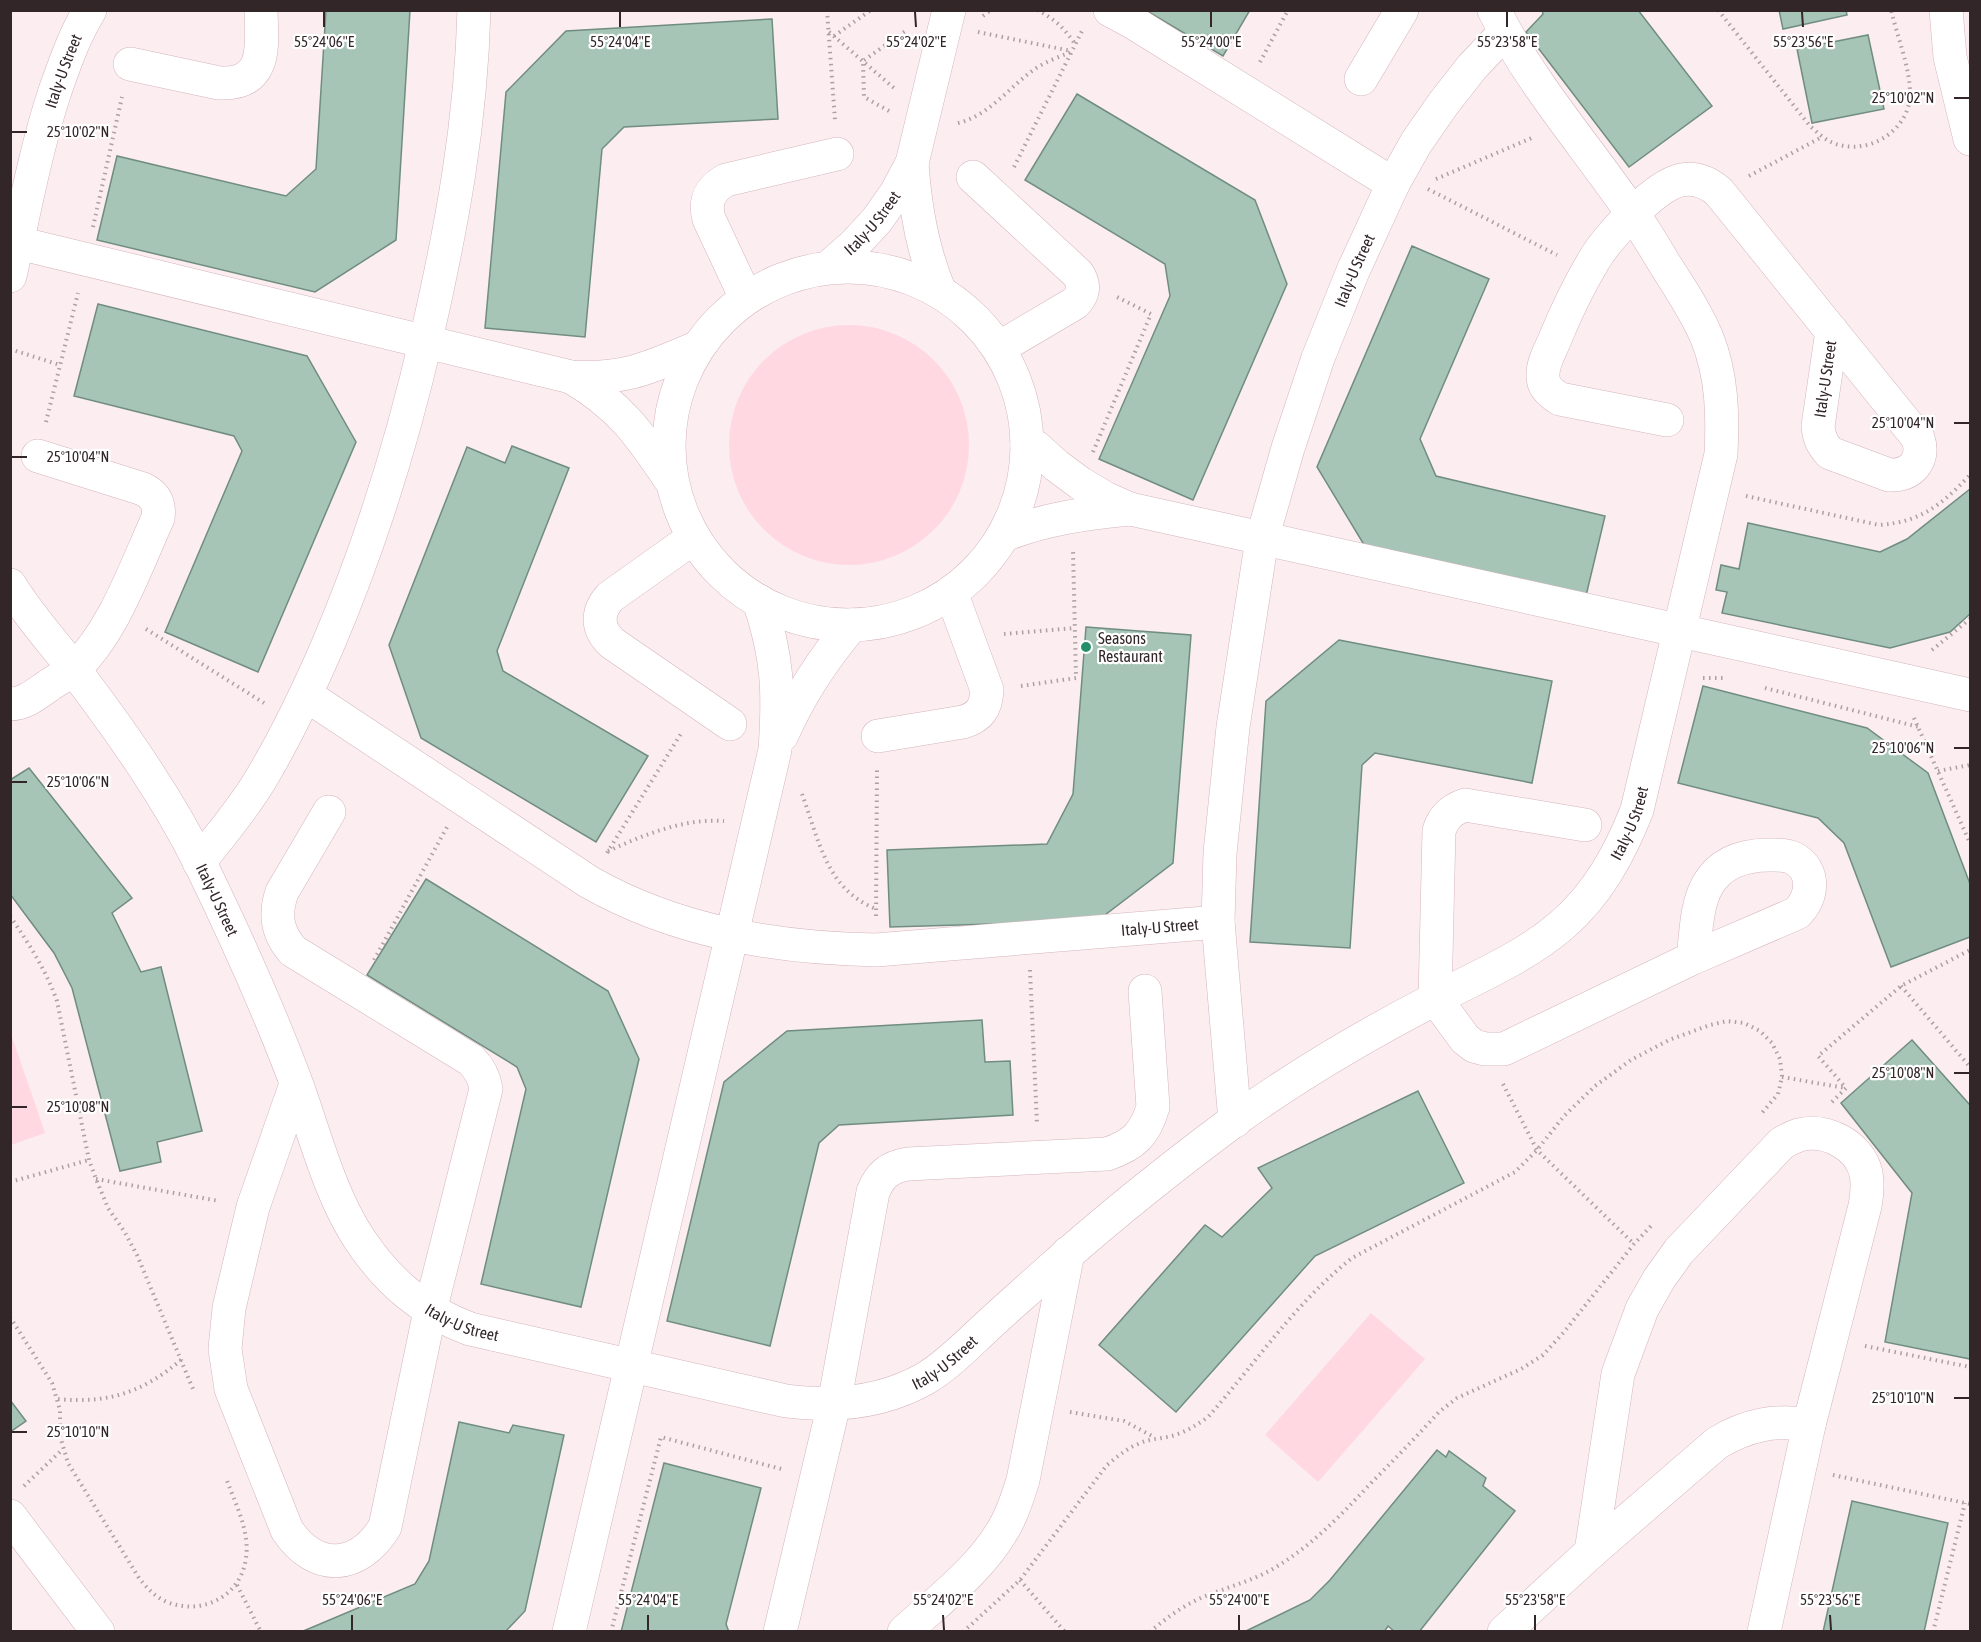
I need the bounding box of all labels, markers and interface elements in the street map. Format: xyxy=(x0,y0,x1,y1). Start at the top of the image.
street label: Italy-U Street xyxy=(41,31,85,110)
text: 55°24'06"E xyxy=(294,33,355,50)
text: 55°24'04"E xyxy=(590,33,651,50)
text: 55°24'02"E xyxy=(886,33,947,50)
text: 55°24'00"E xyxy=(1181,33,1242,50)
text: 55°23'58"E xyxy=(1477,33,1538,50)
text: 55°23'56"E xyxy=(1773,33,1834,50)
text: 25°10'02"N xyxy=(1872,89,1934,106)
text: 25°10'02"N xyxy=(47,123,109,140)
street label: Italy-U Street xyxy=(840,187,904,258)
street label: Italy-U Street xyxy=(1331,231,1378,309)
street label: Italy-U Street xyxy=(1810,339,1840,419)
text: 25°10'04"N xyxy=(1872,414,1934,431)
text: 25°10'04"N xyxy=(47,448,109,465)
place label: Seasons Restaurant xyxy=(1098,629,1163,665)
marker: Seasons Restaurant xyxy=(1079,640,1093,654)
text: 25°10'06"N xyxy=(1872,739,1934,756)
text: 25°10'06"N xyxy=(47,773,109,790)
street label: Italy-U Street xyxy=(1607,784,1651,863)
street label: Italy-U Street xyxy=(193,861,242,939)
street label: Italy-U Street xyxy=(1120,915,1200,939)
text: 25°10'08"N xyxy=(1872,1064,1934,1081)
text: 25°10'08"N xyxy=(47,1098,109,1115)
street label: Italy-U Street xyxy=(422,1300,501,1344)
street label: Italy-U Street xyxy=(909,1331,981,1393)
text: 25°10'10"N xyxy=(1872,1389,1934,1406)
text: 25°10'10"N xyxy=(47,1423,109,1440)
text: 55°24'06"E xyxy=(322,1591,383,1608)
text: 55°24'04"E xyxy=(618,1591,679,1608)
text: 55°24'02"E xyxy=(913,1591,974,1608)
text: 55°24'00"E xyxy=(1209,1591,1270,1608)
text: 55°23'58"E xyxy=(1505,1591,1566,1608)
text: 55°23'56"E xyxy=(1800,1591,1861,1608)

